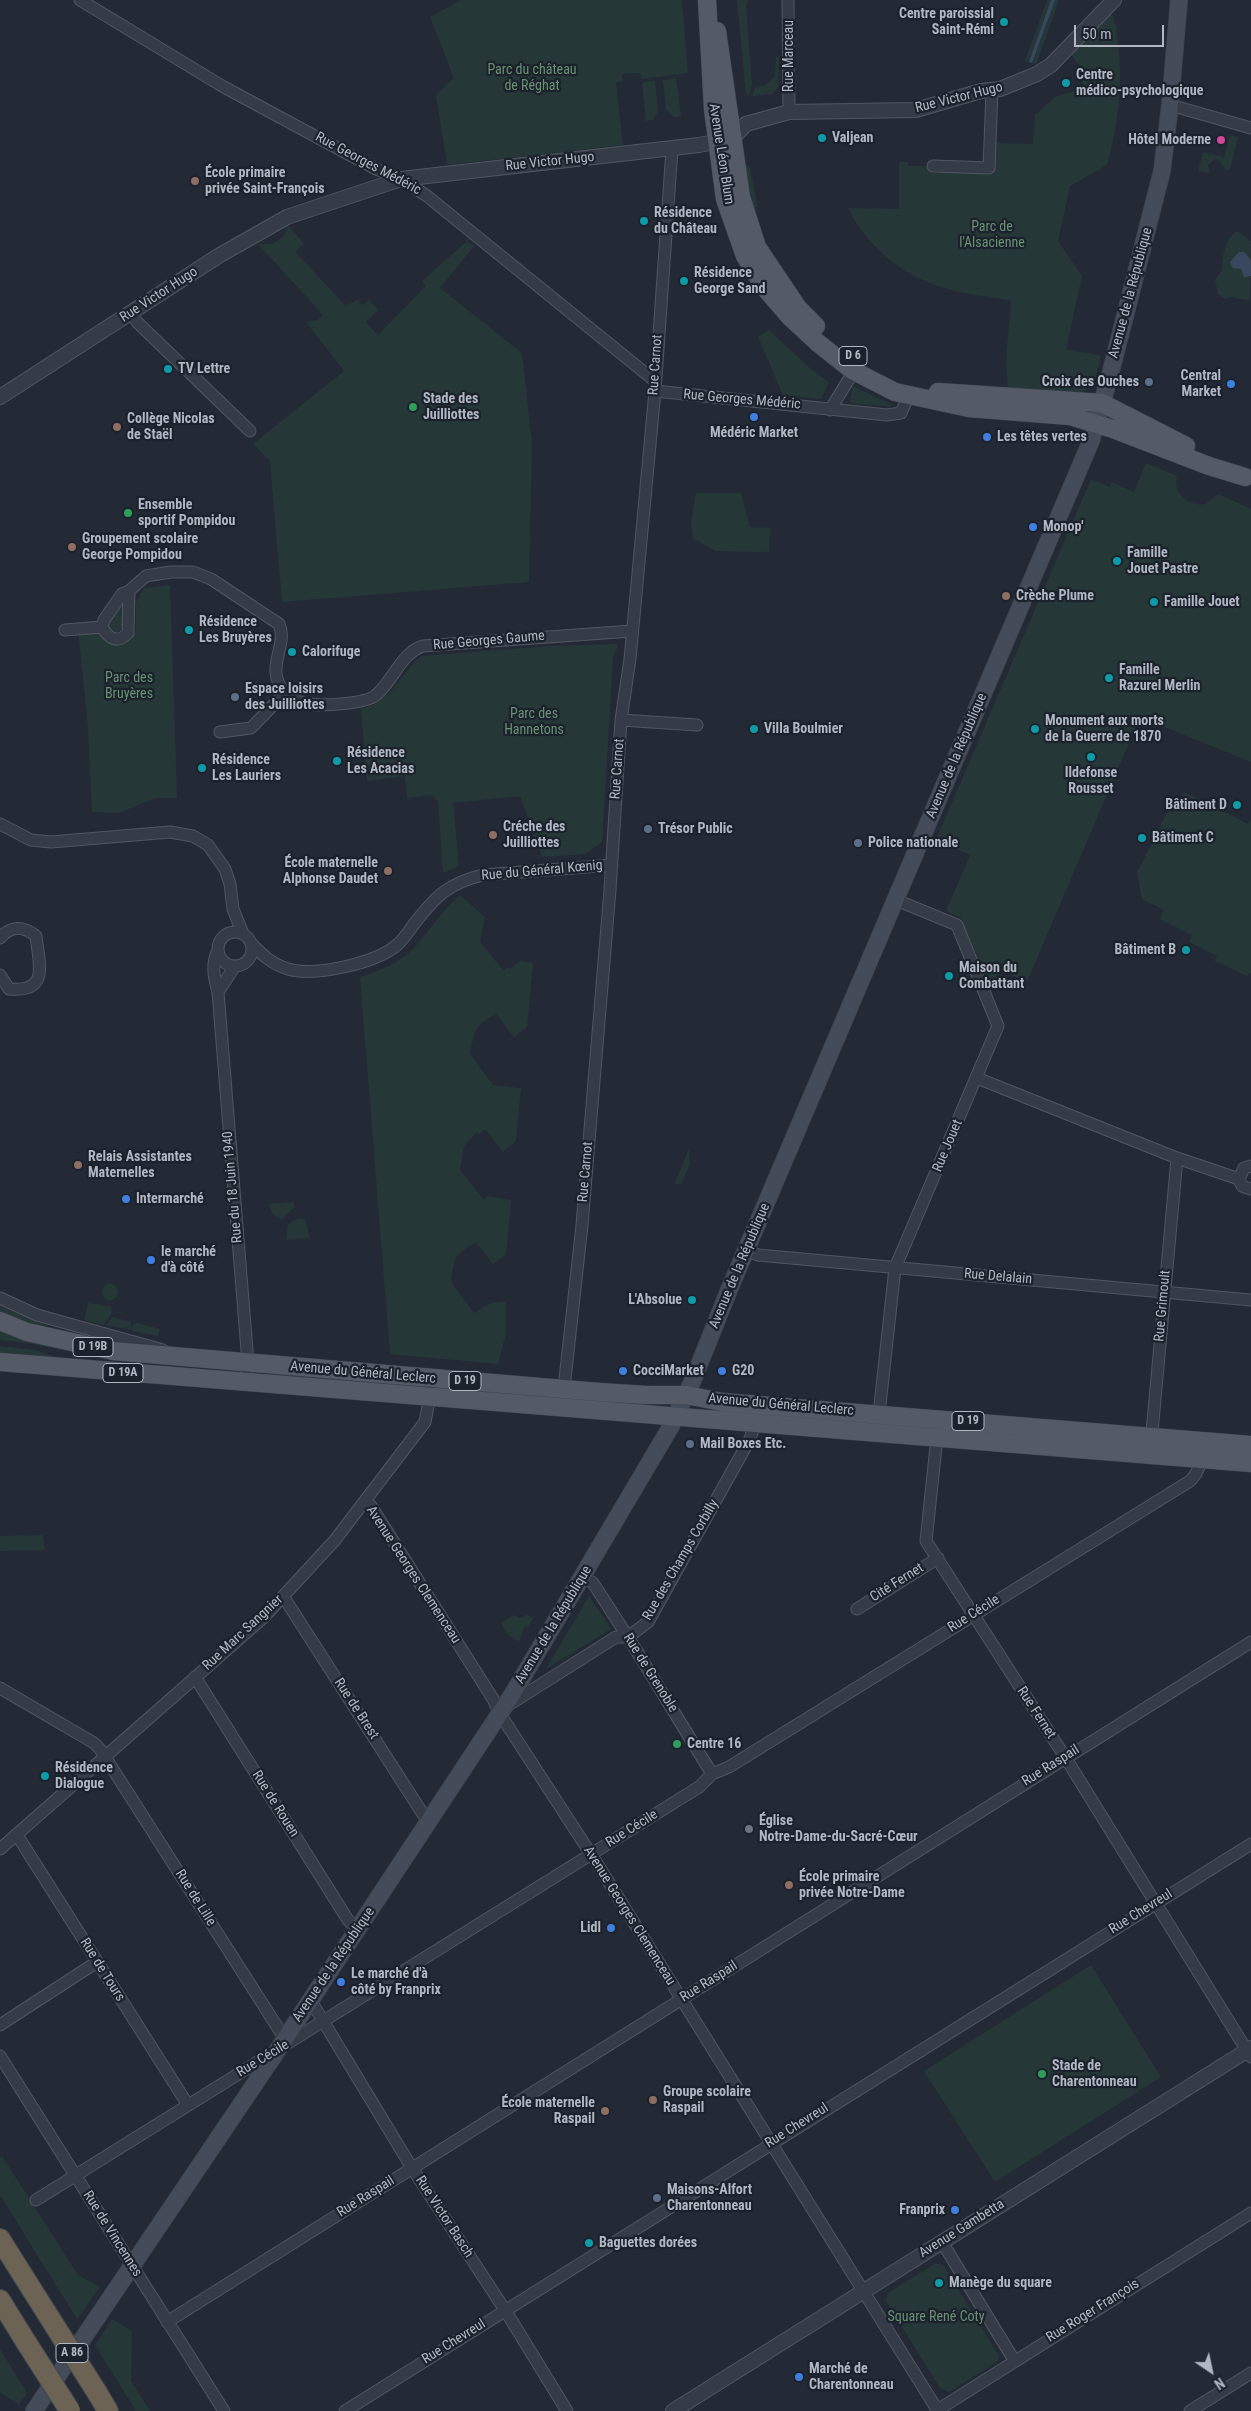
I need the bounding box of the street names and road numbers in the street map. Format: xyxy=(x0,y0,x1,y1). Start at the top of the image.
street label: Rue Marceau xyxy=(781,20,797,92)
street label: Rue Victor Hugo xyxy=(914,79,1004,117)
street label: Avenue Léon Blum xyxy=(705,102,737,206)
street label: Rue Georges Médéric xyxy=(312,129,424,199)
street label: Rue Victor Hugo xyxy=(505,149,595,175)
street label: Avenue de la République xyxy=(1105,226,1157,360)
street label: Rue Victor Hugo xyxy=(117,264,201,326)
street label: Rue Carnot xyxy=(645,334,667,396)
road number: D 6 xyxy=(839,346,867,366)
street label: Rue Georges Médéric xyxy=(683,387,801,413)
street label: Rue Georges Gaume xyxy=(433,628,545,654)
street label: Avenue de la République xyxy=(923,691,991,821)
street label: Rue Carnot xyxy=(607,738,629,800)
street label: Rue du Général Kœnig xyxy=(481,857,603,885)
street label: Rue Jouet xyxy=(929,1117,967,1175)
street label: Rue du 18 Juin 1940 xyxy=(220,1130,246,1244)
street label: Rue Carnot xyxy=(575,1141,597,1203)
street label: Avenue de la République xyxy=(706,1201,774,1331)
street label: Rue Delalain xyxy=(963,1266,1033,1288)
street label: Rue Grimoult xyxy=(1152,1270,1174,1342)
road number: D 19B xyxy=(73,1338,113,1356)
street label: Avenue du Général Leclerc xyxy=(290,1358,436,1388)
road number: D 19A xyxy=(103,1364,143,1382)
road number: D 19 xyxy=(449,1372,481,1390)
street label: Avenue du Général Leclerc xyxy=(708,1390,854,1420)
road number: D 19 xyxy=(952,1412,984,1430)
street label: Rue des Champs Corbilly xyxy=(639,1496,723,1624)
street label: Avenue Georges Clemenceau xyxy=(362,1503,464,1647)
street label: Cité Fernet xyxy=(867,1560,927,1606)
street label: Avenue de la République xyxy=(512,1563,596,1687)
street label: Rue Marc Sangnier xyxy=(199,1592,287,1674)
street label: Rue Cécile xyxy=(945,1592,1003,1636)
street label: Rue de Grenoble xyxy=(619,1630,681,1716)
street label: Rue de Brest xyxy=(330,1675,382,1743)
street label: Rue Fernet xyxy=(1013,1684,1059,1742)
street label: Rue Raspail xyxy=(1019,1742,1083,1790)
street label: Rue de Rouen xyxy=(248,1768,302,1840)
street label: Rue Cécile xyxy=(603,1807,661,1851)
street label: Avenue Georges Clemenceau xyxy=(579,1843,679,1989)
street label: Rue de Lille xyxy=(171,1867,219,1929)
street label: Rue Chevreul xyxy=(1106,1886,1176,1938)
street label: Avenue de la République xyxy=(289,1904,379,2026)
street label: Rue de Tours xyxy=(76,1935,128,2005)
street label: Rue Raspail xyxy=(677,1958,741,2006)
street label: Rue Cécile xyxy=(234,2037,292,2081)
street label: Rue Chevreul xyxy=(762,2100,832,2152)
street label: Rue Raspail xyxy=(334,2173,398,2221)
street label: Rue Victor Basch xyxy=(411,2173,477,2261)
street label: Rue de Vincennes xyxy=(79,2188,145,2280)
street label: Avenue Gambetta xyxy=(916,2196,1008,2262)
street label: Rue Roger François xyxy=(1043,2276,1143,2346)
street label: Rue Chevreul xyxy=(419,2316,489,2368)
road number: A 86 xyxy=(56,2344,88,2362)

